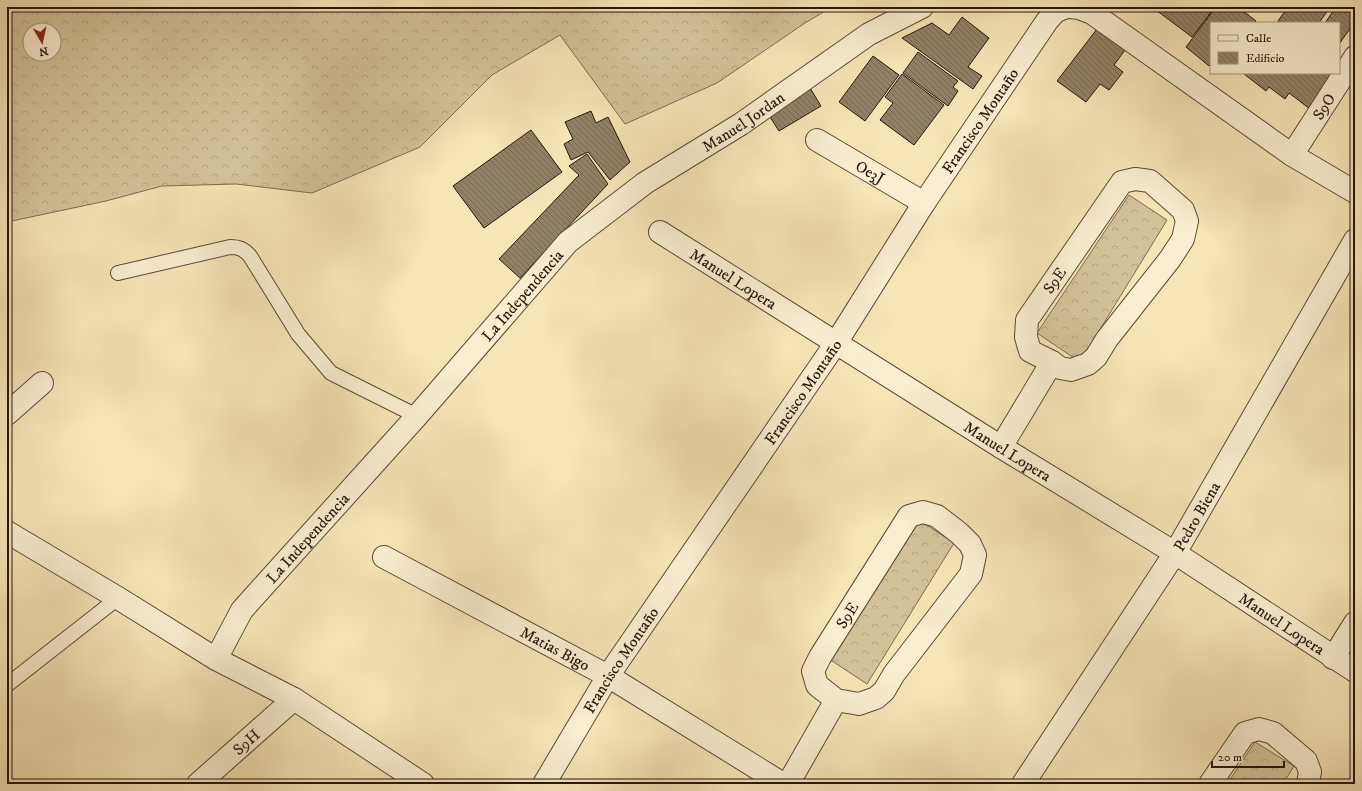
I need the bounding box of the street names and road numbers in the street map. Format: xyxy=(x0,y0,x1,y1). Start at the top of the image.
street label: Francisco Montaño xyxy=(938,64,1023,178)
street label: Manuel Jordan xyxy=(698,87,789,157)
street label: S9O xyxy=(1308,90,1340,124)
street label: Oe3J xyxy=(852,156,888,189)
street label: Manuel Lopera xyxy=(686,244,780,314)
street label: La Independencia xyxy=(477,246,568,346)
street label: S9E xyxy=(1039,263,1071,298)
street label: Francisco Montaño xyxy=(760,336,847,449)
street label: Manuel Lopera xyxy=(960,417,1055,486)
street label: Pedro Biena xyxy=(1169,478,1225,555)
street label: La Independencia xyxy=(262,489,354,588)
street label: Manuel Lopera xyxy=(1235,589,1329,660)
street label: S9E xyxy=(832,598,863,632)
street label: Francisco Montaño xyxy=(579,603,664,717)
street label: Matias Bigo xyxy=(517,622,593,676)
street label: S9H xyxy=(229,725,264,760)

